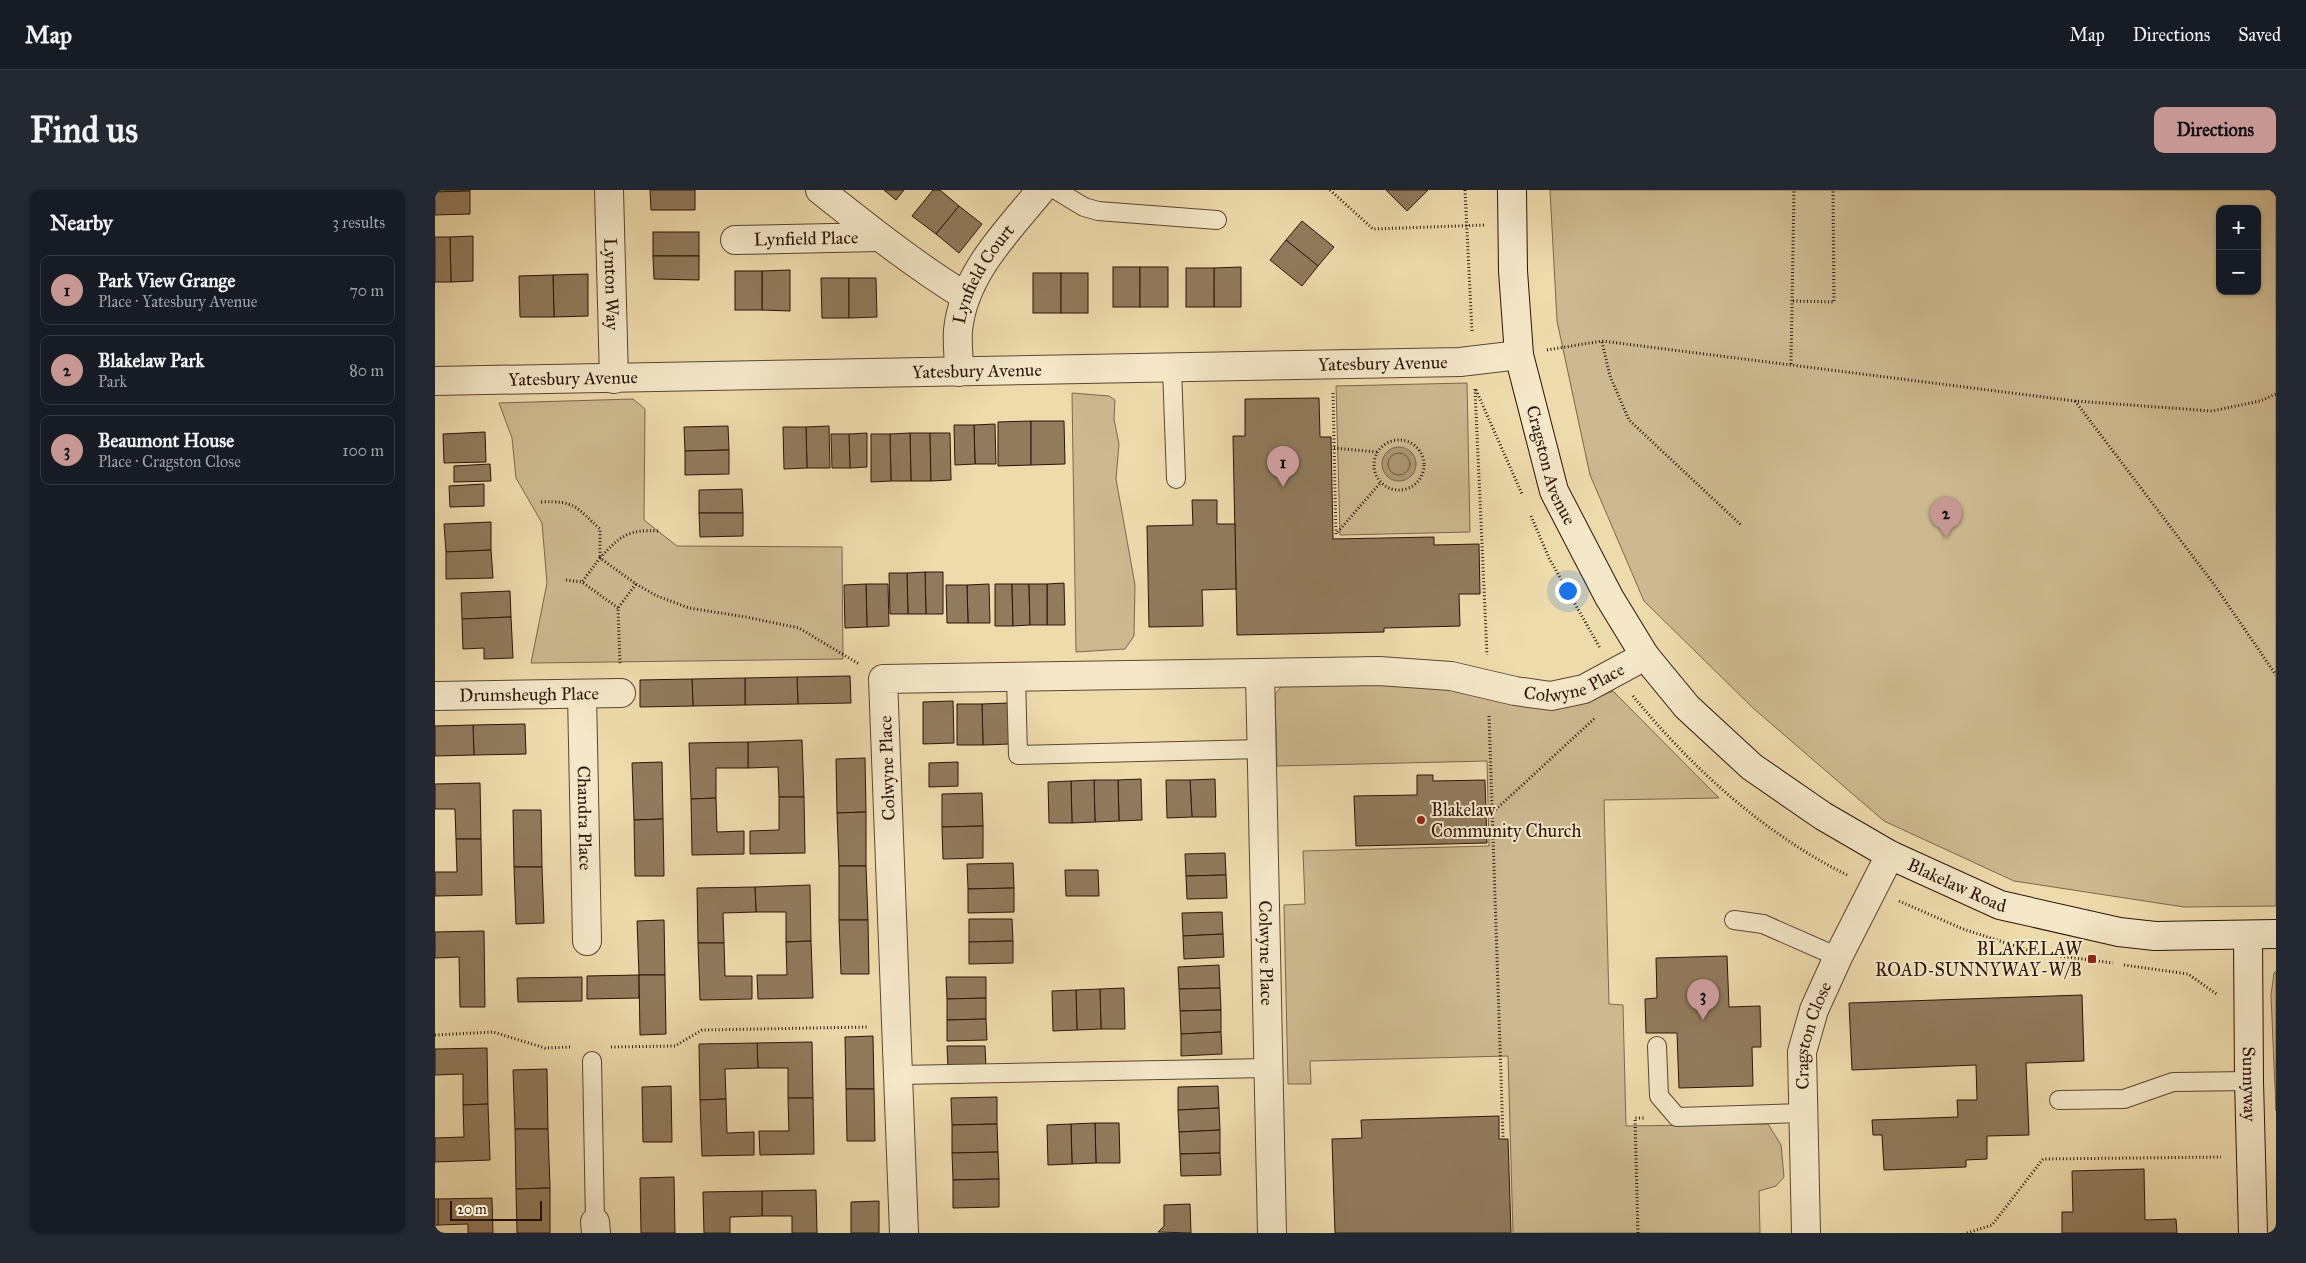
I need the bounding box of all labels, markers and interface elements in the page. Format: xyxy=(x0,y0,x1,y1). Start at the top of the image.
text: Map xyxy=(25,20,72,50)
text: Map xyxy=(2069,24,2105,46)
text: Directions xyxy=(2133,24,2210,46)
text: Saved xyxy=(2238,24,2281,46)
button: Directions xyxy=(2154,107,2276,153)
text: Find us xyxy=(30,109,138,152)
map controls xyxy=(2216,205,2261,295)
button: + xyxy=(2216,205,2261,250)
text: Nearby xyxy=(50,210,113,236)
text: 3 results xyxy=(332,213,385,232)
street label: Lynfield Court xyxy=(948,219,1019,326)
street label: Lynfield Place xyxy=(753,226,859,251)
street label: Lynton Way xyxy=(599,237,624,331)
button: − xyxy=(2216,250,2261,295)
text: Park View Grange xyxy=(98,269,235,292)
text: 1 xyxy=(64,281,70,300)
text: 70 m xyxy=(349,281,384,300)
text: Place · Yatesbury Avenue xyxy=(98,292,257,311)
text: Blakelaw Park xyxy=(98,349,204,372)
street label: Yatesbury Avenue xyxy=(1318,351,1448,376)
street label: Yatesbury Avenue xyxy=(912,359,1042,383)
text: 2 xyxy=(63,361,71,380)
text: 80 m xyxy=(349,361,384,380)
street label: Yatesbury Avenue xyxy=(508,366,638,391)
text: Park xyxy=(98,372,127,391)
street label: Cragston Avenue xyxy=(1521,403,1581,529)
text: Beaumont House xyxy=(98,429,234,452)
text: 3 xyxy=(64,441,70,460)
text: 100 m xyxy=(342,441,384,460)
pin: 1 xyxy=(1267,446,1299,487)
text: Place · Cragston Close xyxy=(98,452,241,471)
pin: 2 xyxy=(1930,497,1962,538)
your location xyxy=(1555,578,1581,604)
street label: Colwyne Place xyxy=(1522,658,1628,707)
street label: Drumsheugh Place xyxy=(459,682,599,707)
street label: Colwyne Place xyxy=(874,715,900,821)
street label: Chandra Place xyxy=(572,765,597,871)
place label: Blakelaw Community Church xyxy=(1431,799,1581,842)
marker: Blakelaw Community Church xyxy=(1415,814,1427,826)
street label: Blakelaw Road xyxy=(1904,853,2008,917)
street label: Colwyne Place xyxy=(1254,900,1278,1006)
place label: BLAKELAW ROAD-SUNNYWAY-W/B xyxy=(1875,938,2083,981)
marker: BLAKELAW ROAD-SUNNYWAY-W/B xyxy=(2086,953,2098,965)
street label: Cragston Close xyxy=(1791,978,1836,1090)
pin: 3 xyxy=(1687,979,1719,1020)
street label: Sunnyway xyxy=(2238,1046,2261,1122)
scale bar xyxy=(450,1198,543,1221)
text: 20 m xyxy=(457,1201,487,1218)

